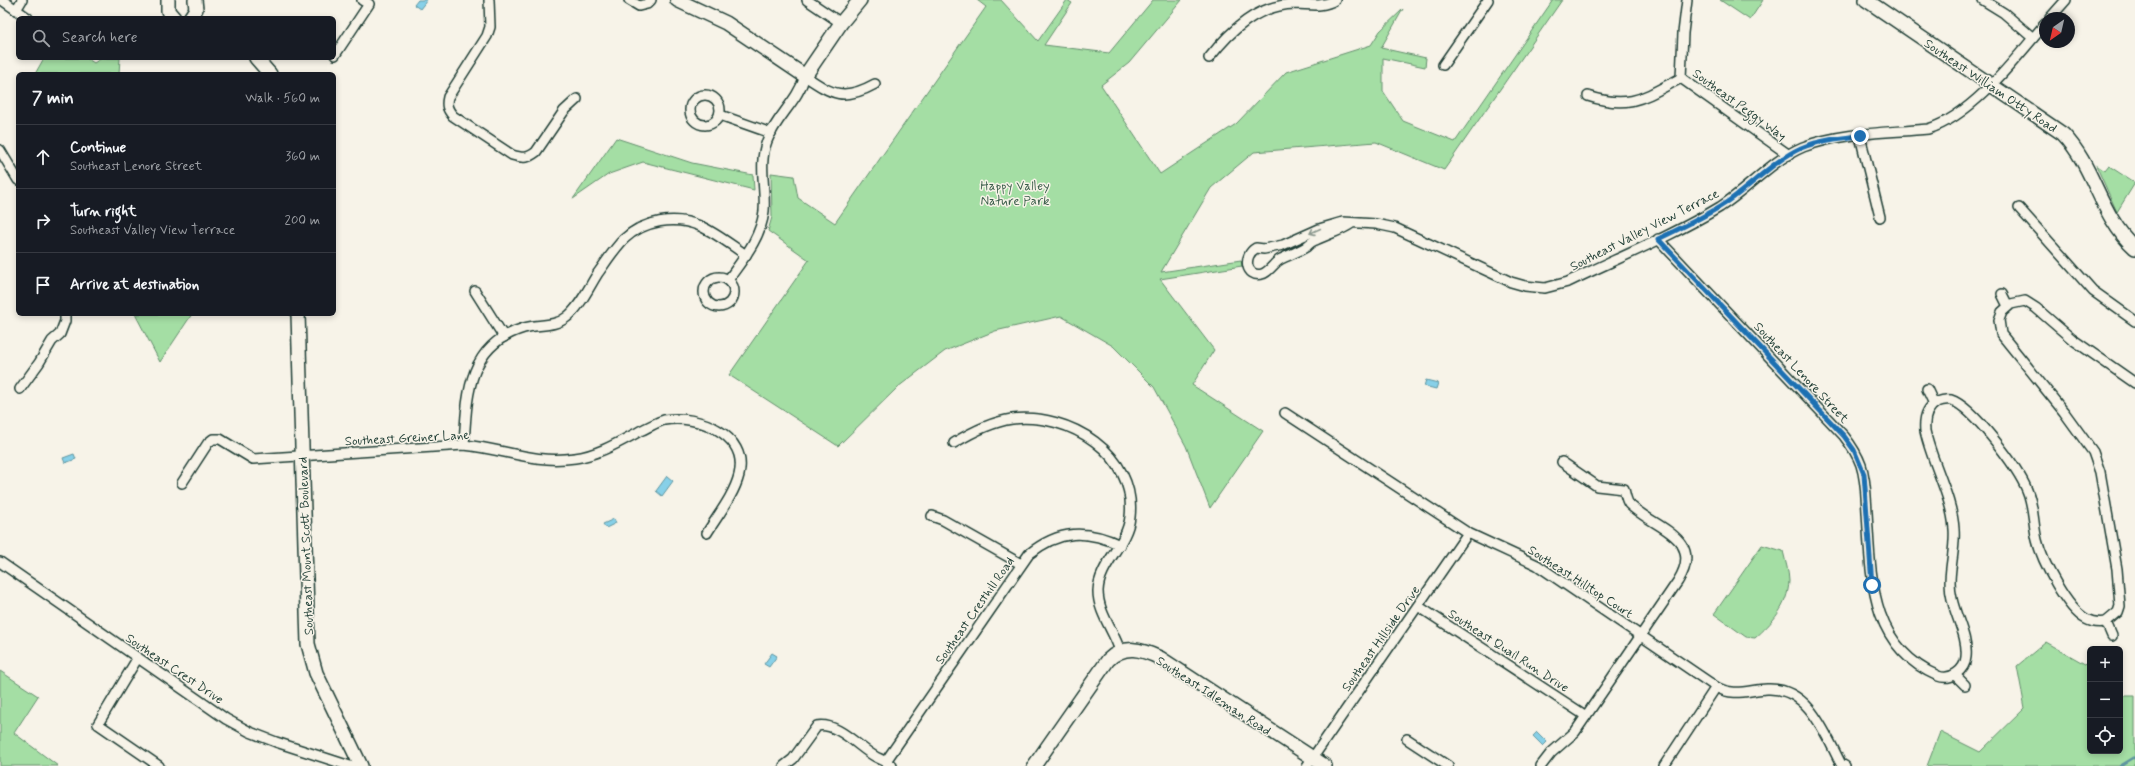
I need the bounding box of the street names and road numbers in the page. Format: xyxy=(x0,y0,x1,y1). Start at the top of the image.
street label: Southeast William Otty Road xyxy=(1920,35,2060,137)
street label: Southeast Peggy Way xyxy=(1688,65,1790,147)
street label: Southeast Valley View Terrace xyxy=(1567,185,1722,275)
street label: Southeast Lenore Street xyxy=(1750,319,1852,427)
street label: Southeast Greiner Lane xyxy=(344,427,470,450)
street label: Southeast Mount Scott Boulevard xyxy=(295,457,318,635)
street label: Southeast Hilltop Court xyxy=(1524,542,1636,623)
street label: Southeast Cresthill Road xyxy=(932,554,1019,668)
street label: Southeast Hillside Drive xyxy=(1338,582,1424,695)
street label: Southeast Quail Run Drive xyxy=(1445,606,1572,697)
street label: Southeast Crest Drive xyxy=(122,630,227,708)
street label: Southeast Idleman Road xyxy=(1152,653,1274,740)

